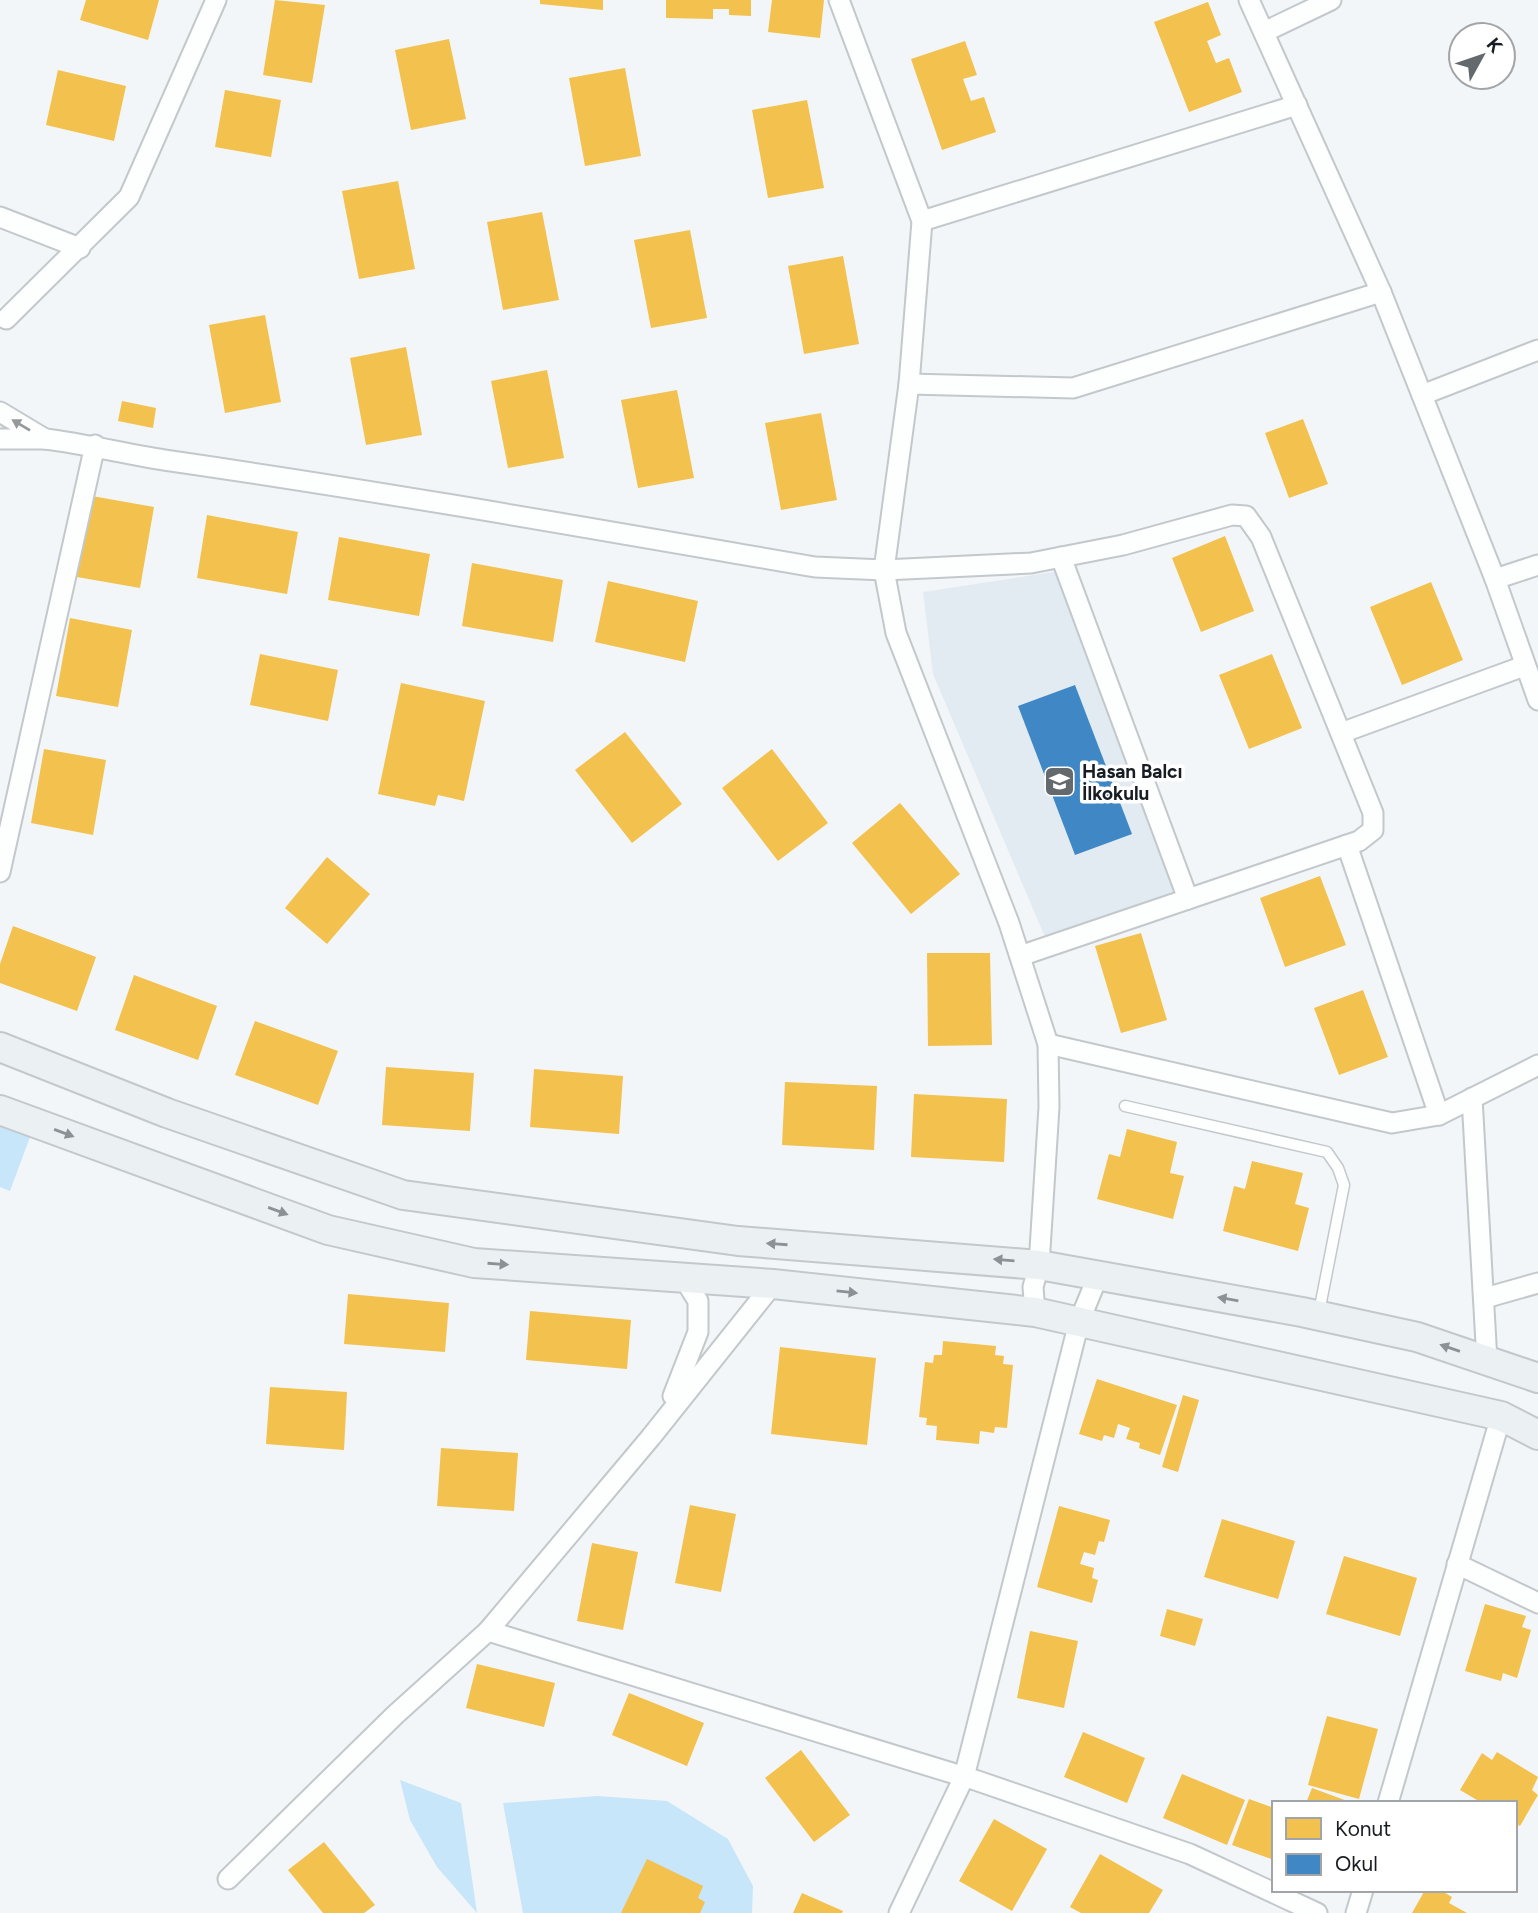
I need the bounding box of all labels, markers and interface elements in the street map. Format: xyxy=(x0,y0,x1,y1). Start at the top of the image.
north arrow xyxy=(1447,21,1517,91)
text: K xyxy=(1482,33,1508,58)
one-way arrow xyxy=(11,419,30,432)
place label: Hasan Balcı İlkokulu xyxy=(1082,760,1182,805)
school or university icon: Hasan Balcı İlkokulu xyxy=(1042,765,1076,799)
one-way arrow xyxy=(54,1128,75,1139)
one-way arrow xyxy=(267,1206,288,1217)
one-way arrow xyxy=(766,1238,788,1249)
one-way arrow xyxy=(993,1254,1015,1265)
one-way arrow xyxy=(488,1259,510,1270)
one-way arrow xyxy=(836,1286,858,1297)
one-way arrow xyxy=(1217,1293,1239,1304)
one-way arrow xyxy=(1440,1342,1461,1353)
legend xyxy=(1272,1801,1517,1892)
text: Konut xyxy=(1335,1816,1391,1841)
text: Okul xyxy=(1335,1851,1378,1876)

